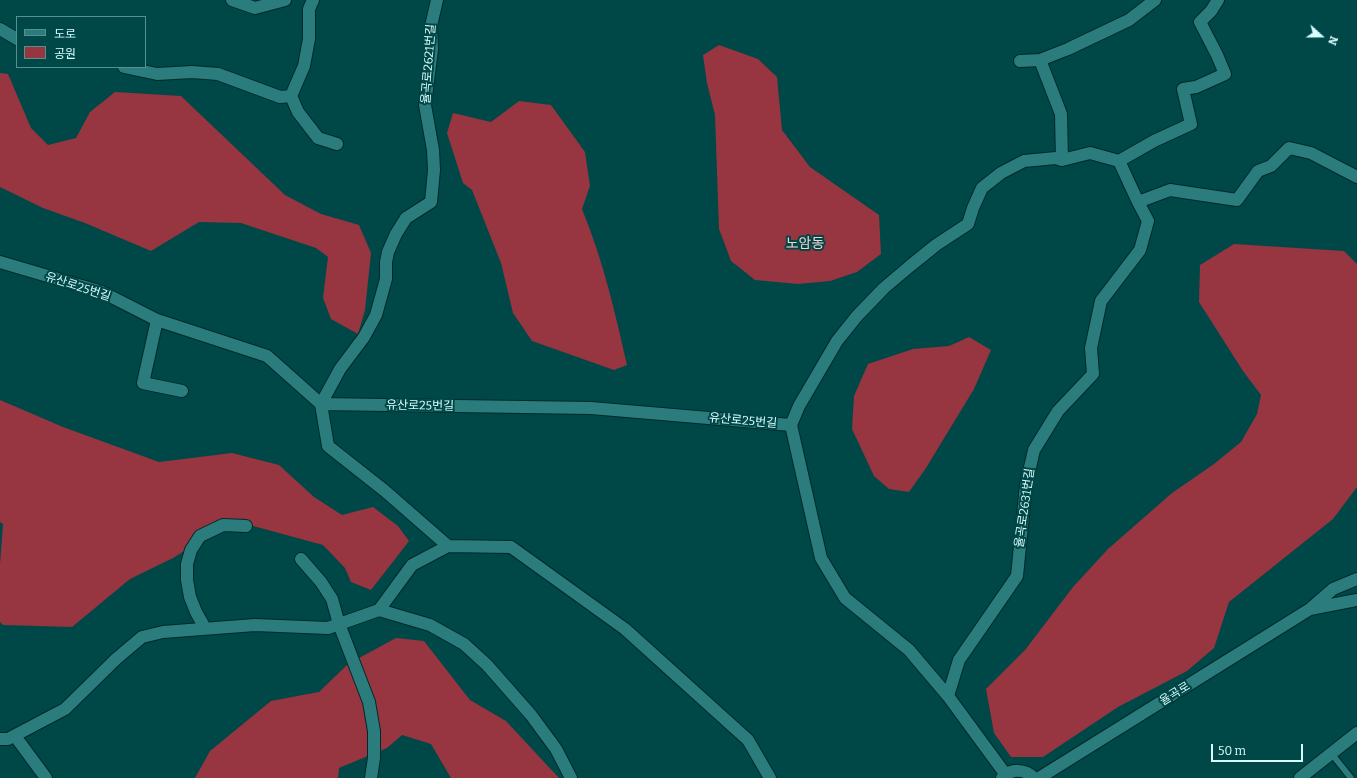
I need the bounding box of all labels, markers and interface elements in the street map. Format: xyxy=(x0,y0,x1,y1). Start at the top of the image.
legend xyxy=(16,16,146,68)
north arrow xyxy=(1301,16,1341,56)
street label: 율곡로2621번길 xyxy=(419,24,439,104)
text: 도로 xyxy=(54,27,76,41)
text: N xyxy=(1325,34,1340,47)
text: 공원 xyxy=(54,47,76,61)
district label: 노암동 xyxy=(786,236,824,252)
street label: 유산로25번길 xyxy=(43,270,113,304)
street label: 유산로25번길 xyxy=(386,398,454,414)
street label: 유산로25번길 xyxy=(708,411,778,431)
street label: 율곡로2631번길 xyxy=(1012,467,1038,549)
street label: 율곡로 xyxy=(1157,679,1193,709)
scale bar xyxy=(1213,736,1305,762)
text: 50 m xyxy=(1218,744,1246,758)

